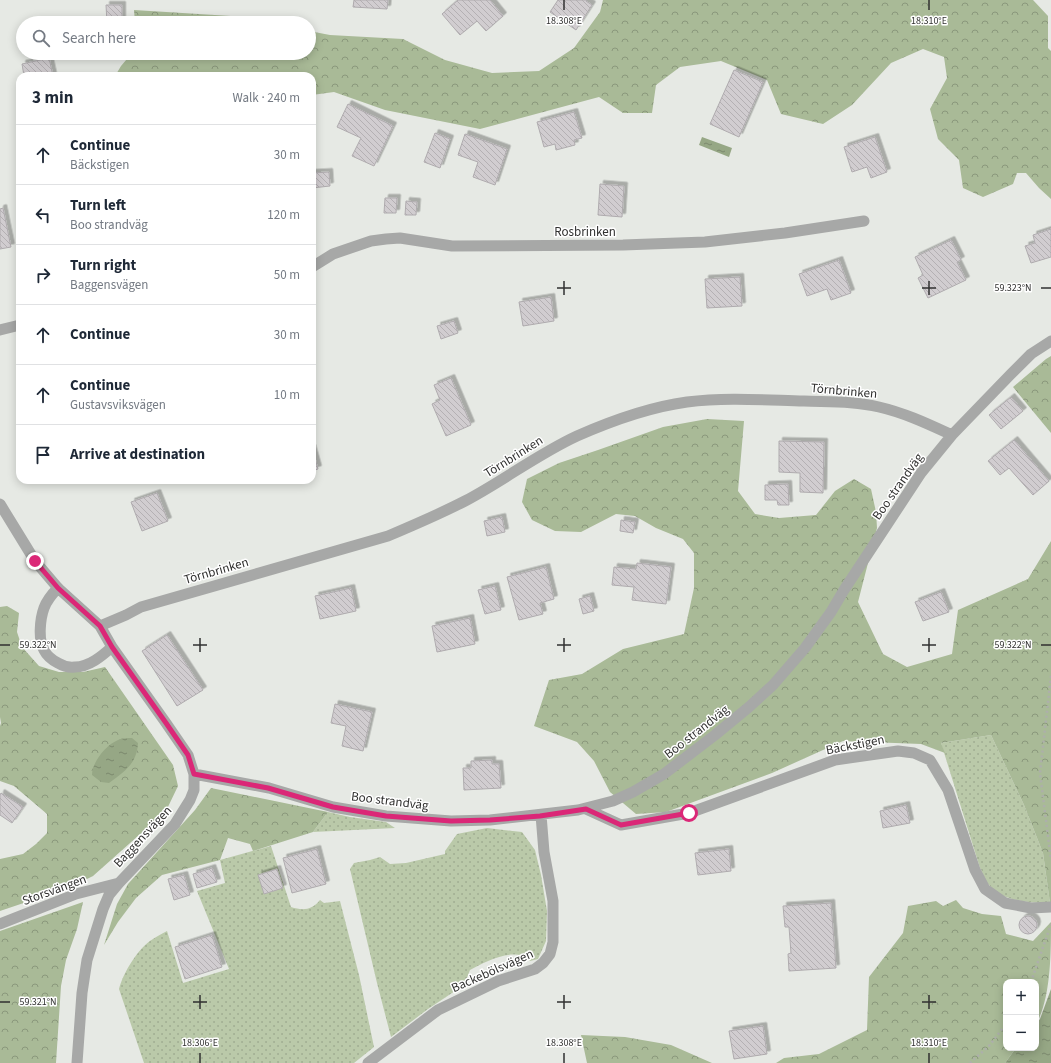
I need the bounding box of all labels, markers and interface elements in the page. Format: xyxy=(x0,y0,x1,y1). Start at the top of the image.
text: 18.308°E xyxy=(546,14,582,28)
text: 18.310°E xyxy=(911,14,947,28)
search box xyxy=(16,16,316,60)
icon: search xyxy=(30,27,52,49)
text: Search here xyxy=(62,28,136,49)
text: 3 min xyxy=(32,86,73,110)
text: Walk · 240 m xyxy=(232,89,300,107)
text: Continue xyxy=(70,135,130,156)
icon: ahead xyxy=(32,144,54,166)
text: 30 m xyxy=(274,146,300,164)
text: Bäckstigen xyxy=(70,156,129,174)
text: Turn left xyxy=(70,195,126,216)
icon: left xyxy=(32,204,54,226)
text: 120 m xyxy=(267,206,300,224)
text: Boo strandväg xyxy=(70,216,148,234)
street label: Rosbrinken xyxy=(554,223,616,241)
text: Turn right xyxy=(70,255,136,276)
icon: right xyxy=(32,264,54,286)
text: 50 m xyxy=(274,266,300,284)
text: Baggensvägen xyxy=(70,276,148,294)
text: 59.323°N xyxy=(994,281,1032,295)
icon: ahead xyxy=(32,324,54,346)
text: Continue xyxy=(70,324,130,345)
text: 30 m xyxy=(274,326,300,344)
text: Continue xyxy=(70,375,130,396)
street label: Törnbrinken xyxy=(810,379,878,403)
icon: ahead xyxy=(32,384,54,406)
text: 10 m xyxy=(274,386,300,404)
text: Gustavsviksvägen xyxy=(70,396,166,414)
street label: Törnbrinken xyxy=(481,432,547,482)
icon: arrive xyxy=(32,444,54,466)
text: Arrive at destination xyxy=(70,444,205,465)
street label: Boo strandväg xyxy=(868,449,928,524)
route end xyxy=(26,552,44,570)
street label: Törnbrinken xyxy=(182,553,251,589)
text: 59.322°N xyxy=(19,638,57,652)
text: 59.322°N xyxy=(994,638,1032,652)
street label: Boo strandväg xyxy=(660,700,733,763)
street label: Bäckstigen xyxy=(824,730,886,759)
street label: Boo strandväg xyxy=(350,787,430,815)
street label: Baggensvägen xyxy=(109,802,176,872)
route start xyxy=(680,804,698,822)
street label: Storsvängen xyxy=(20,870,89,910)
street label: Backebölsvägen xyxy=(449,945,536,997)
map controls xyxy=(1003,979,1039,1051)
button: + xyxy=(1003,979,1039,1015)
text: 59.321°N xyxy=(19,995,57,1009)
button: − xyxy=(1003,1015,1039,1051)
text: 18.306°E xyxy=(182,1036,218,1050)
text: 18.308°E xyxy=(546,1036,582,1050)
text: 18.310°E xyxy=(911,1036,947,1050)

